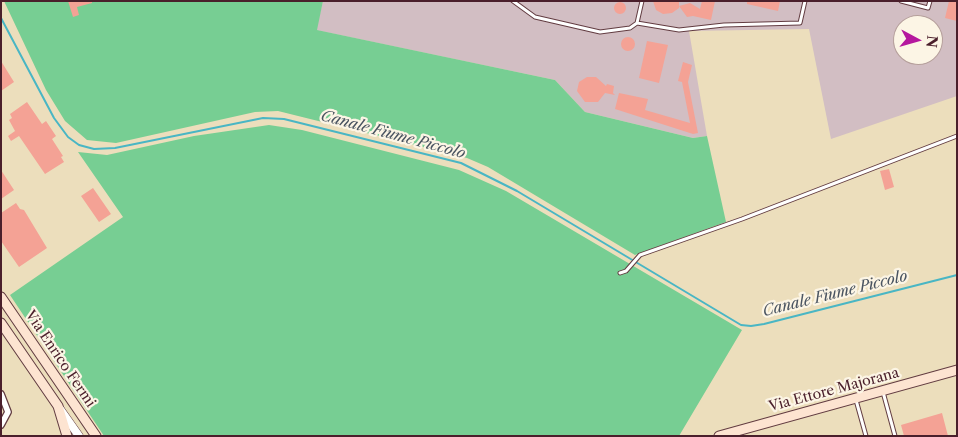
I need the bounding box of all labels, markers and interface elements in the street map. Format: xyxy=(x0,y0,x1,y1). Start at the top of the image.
north arrow xyxy=(893,15,943,65)
text: N xyxy=(922,34,942,48)
water label: Canale Fiume Piccolo xyxy=(319,107,467,163)
water label: Canale Fiume Piccolo xyxy=(761,267,909,321)
street label: Via Enrico Fermi xyxy=(21,307,99,411)
street label: Via Ettore Majorana xyxy=(767,365,901,415)

